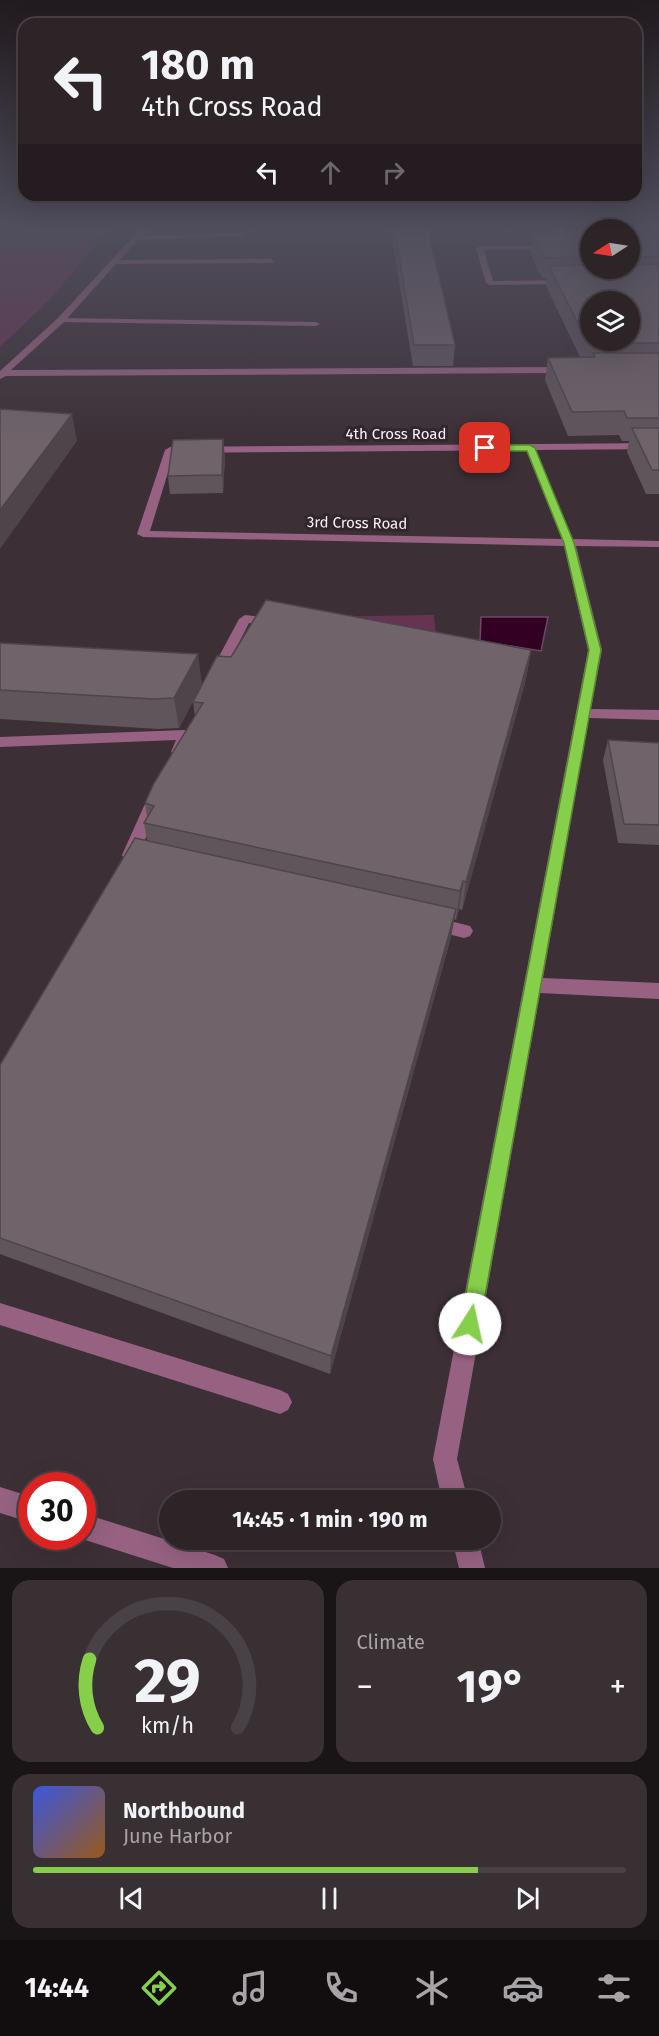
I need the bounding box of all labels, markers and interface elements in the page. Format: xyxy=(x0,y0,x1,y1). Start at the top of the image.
text: 180 m xyxy=(141,40,255,90)
icon: left xyxy=(42,42,120,120)
text: 4th Cross Road xyxy=(141,91,323,123)
icon: left xyxy=(251,156,284,189)
icon: ahead xyxy=(314,156,347,189)
icon: right xyxy=(377,156,410,189)
north arrow xyxy=(580,219,640,279)
map controls xyxy=(580,219,640,351)
button: layers xyxy=(580,291,640,351)
pin xyxy=(459,422,510,473)
street label: 4th Cross Road xyxy=(346,425,446,443)
icon: arrive xyxy=(468,431,501,464)
street label: 3rd Cross Road xyxy=(307,513,407,533)
position arrow xyxy=(438,1292,502,1356)
speed limit sign: 30 xyxy=(18,1472,96,1550)
text: 14:45 · 1 min · 190 m xyxy=(232,1506,428,1533)
text: Climate xyxy=(357,1630,425,1654)
text: 29 xyxy=(134,1644,201,1719)
text: 19° xyxy=(457,1660,526,1714)
text: − xyxy=(357,1667,373,1707)
text: + xyxy=(610,1667,626,1707)
text: km/h xyxy=(141,1713,194,1739)
text: Northbound xyxy=(123,1797,245,1824)
text: June Harbor xyxy=(123,1824,232,1848)
icon: previous xyxy=(115,1882,148,1915)
icon: pause xyxy=(313,1882,346,1915)
icon: next xyxy=(511,1882,544,1915)
icon: directions xyxy=(138,1967,180,2009)
icon: music xyxy=(229,1967,271,2009)
icon: phone xyxy=(320,1967,362,2009)
icon: climate xyxy=(411,1967,453,2009)
icon: car xyxy=(502,1967,544,2009)
icon: filters xyxy=(593,1967,635,2009)
text: 14:44 xyxy=(24,1972,89,2004)

